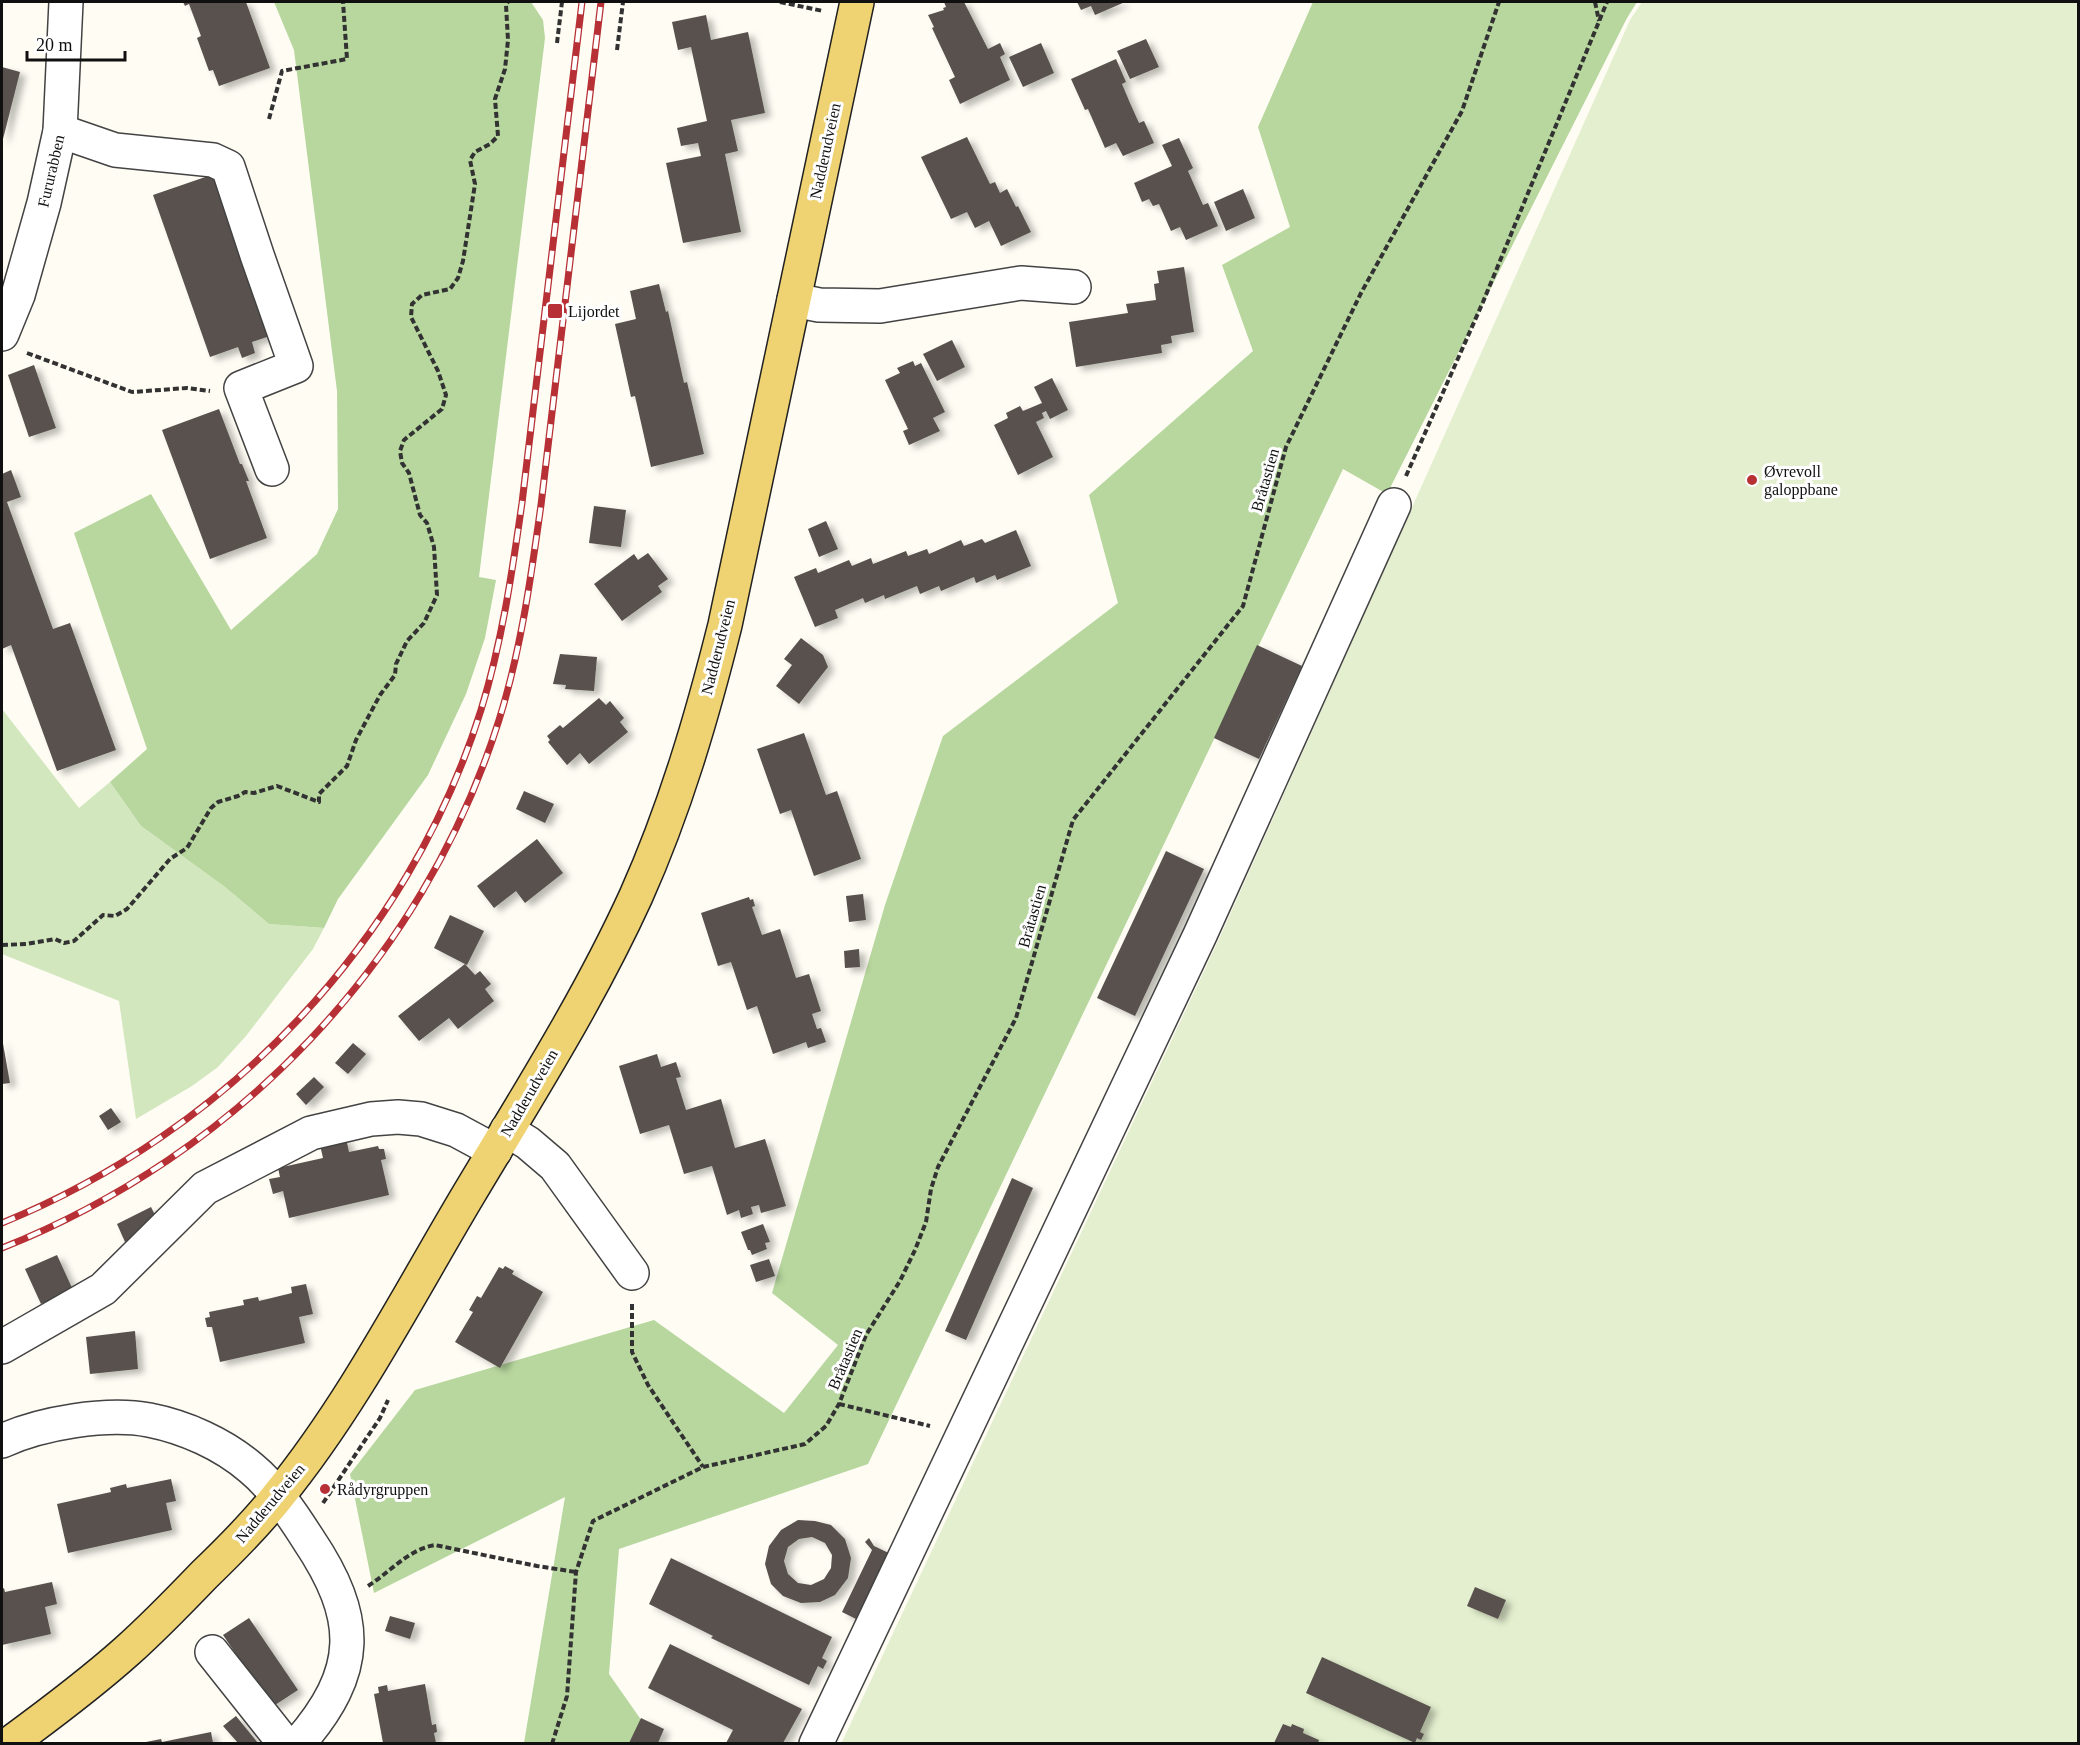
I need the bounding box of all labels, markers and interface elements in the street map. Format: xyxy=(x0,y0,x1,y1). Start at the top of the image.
scale bar xyxy=(27,24,124,62)
text: 20 m xyxy=(36,35,73,55)
street label: Nadderudveien xyxy=(807,101,843,201)
street label: Fururabben xyxy=(34,133,68,209)
marker: Lijordet xyxy=(546,302,564,320)
place label: Lijordet xyxy=(568,303,620,321)
street label: Bråtastien xyxy=(1248,446,1282,514)
place label: Øvrevoll galoppbane xyxy=(1764,463,1838,499)
marker: Øvrevoll galoppbane xyxy=(1745,473,1759,487)
street label: Nadderudveien xyxy=(698,598,738,696)
street label: Bråtastien xyxy=(1015,882,1049,950)
street label: Nadderudveien xyxy=(497,1046,561,1140)
street label: Bråtastien xyxy=(825,1326,865,1392)
street label: Nadderudveien xyxy=(232,1460,308,1546)
place label: Rådyrgruppen xyxy=(337,1481,428,1499)
marker: Rådyrgruppen xyxy=(318,1482,332,1496)

